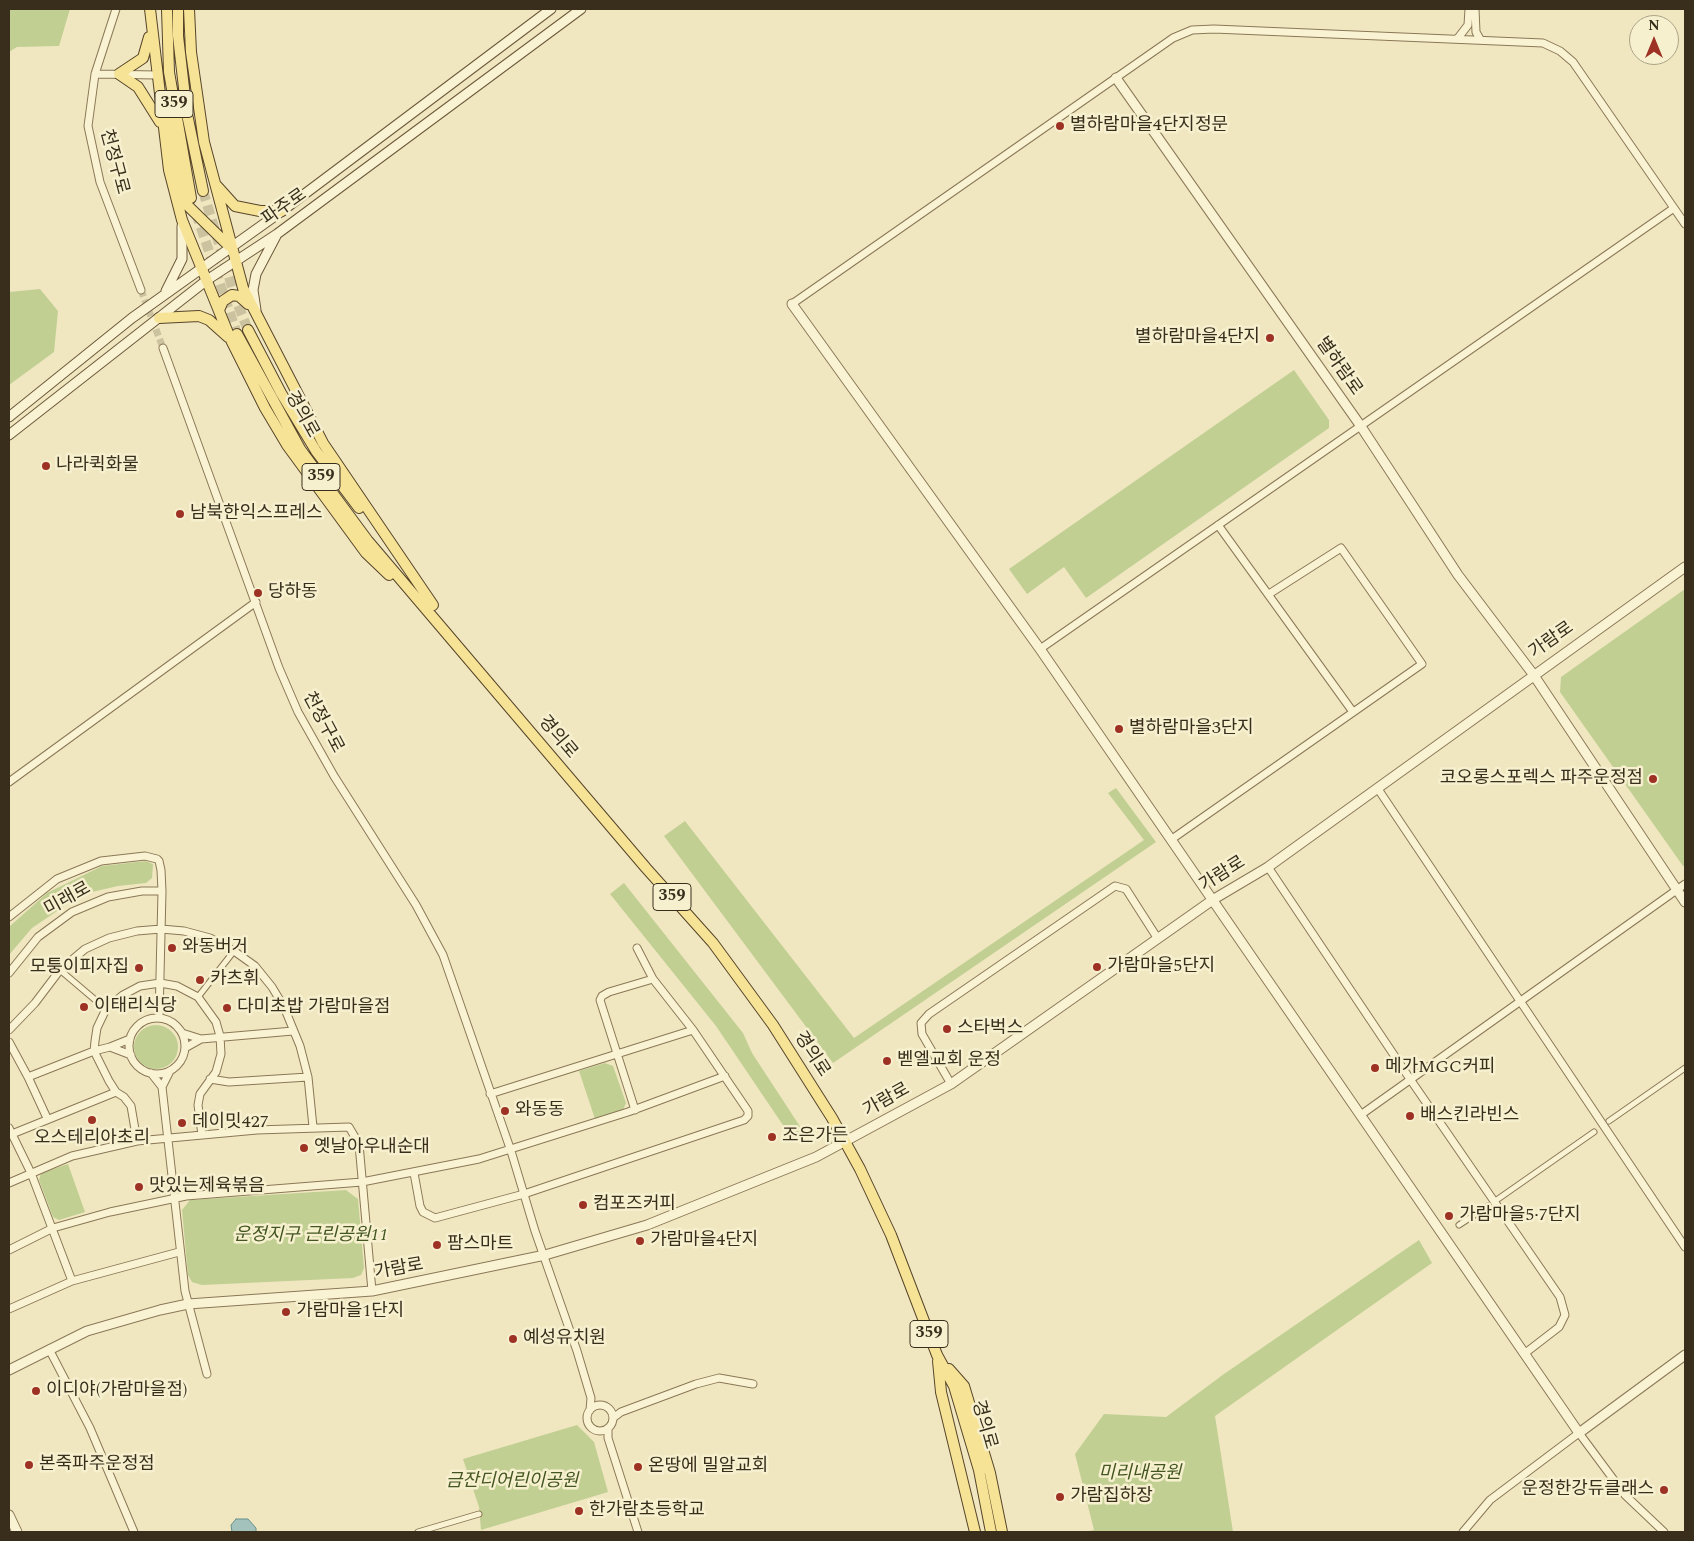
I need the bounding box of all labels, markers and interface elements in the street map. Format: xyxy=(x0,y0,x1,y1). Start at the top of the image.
north arrow xyxy=(1629,15,1679,65)
text: N xyxy=(1648,15,1660,36)
road number: 359 xyxy=(155,90,193,118)
place label: 별하람마을4단지정문 xyxy=(1070,115,1228,137)
marker: 별하람마을4단지정문 xyxy=(1054,120,1066,132)
street label: 천정구로 xyxy=(94,127,132,197)
street label: 파주로 xyxy=(258,185,312,231)
place label: 별하람마을4단지 xyxy=(1135,327,1260,349)
marker: 별하람마을4단지 xyxy=(1264,332,1276,344)
street label: 별하람로 xyxy=(1310,334,1366,400)
street label: 경의로 xyxy=(280,388,322,442)
place label: 나라퀵화물 xyxy=(56,455,139,477)
marker: 나라퀵화물 xyxy=(40,460,52,472)
road number: 359 xyxy=(302,464,340,491)
place label: 남북한익스프레스 xyxy=(190,503,322,525)
marker: 남북한익스프레스 xyxy=(174,508,186,520)
place label: 당하동 xyxy=(268,582,318,604)
marker: 당하동 xyxy=(252,587,264,599)
street label: 가람로 xyxy=(1525,618,1579,664)
street label: 천정구로 xyxy=(297,689,347,757)
street label: 경의로 xyxy=(533,712,581,764)
place label: 별하람마을3단지 xyxy=(1129,718,1254,740)
marker: 별하람마을3단지 xyxy=(1113,723,1125,735)
place label: 코오롱스포렉스 파주운정점 xyxy=(1440,768,1643,790)
marker: 코오롱스포렉스 파주운정점 xyxy=(1647,773,1659,785)
street label: 가람로 xyxy=(1196,853,1250,897)
street label: 미래로 xyxy=(41,879,95,921)
road number: 359 xyxy=(653,884,691,910)
place label: 와동버거 xyxy=(182,937,248,959)
marker: 와동버거 xyxy=(166,942,178,954)
place label: 가람마을5단지 xyxy=(1107,956,1215,978)
place label: 모퉁이피자집 xyxy=(30,957,129,979)
marker: 가람마을5단지 xyxy=(1091,961,1103,973)
marker: 모퉁이피자집 xyxy=(133,962,145,974)
place label: 카츠휘 xyxy=(210,969,260,991)
marker: 카츠휘 xyxy=(194,974,206,986)
place label: 이태리식당 xyxy=(94,996,177,1018)
place label: 다미초밥 가람마을점 xyxy=(237,997,391,1019)
marker: 이태리식당 xyxy=(78,1001,90,1013)
marker: 다미초밥 가람마을점 xyxy=(221,1002,233,1014)
place label: 스타벅스 xyxy=(957,1018,1023,1040)
marker: 스타벅스 xyxy=(941,1023,953,1035)
street label: 경의로 xyxy=(788,1028,834,1082)
place label: 벧엘교회 운정 xyxy=(897,1050,1001,1072)
marker: 벧엘교회 운정 xyxy=(881,1055,893,1067)
place label: 메가MGC커피 xyxy=(1385,1057,1495,1079)
marker: 메가MGC커피 xyxy=(1369,1062,1381,1074)
street label: 가람로 xyxy=(860,1080,914,1122)
place label: 와동동 xyxy=(515,1100,565,1122)
marker: 와동동 xyxy=(499,1105,511,1117)
place label: 배스킨라빈스 xyxy=(1420,1105,1519,1127)
marker: 배스킨라빈스 xyxy=(1404,1110,1416,1122)
place label: 데이밋427 xyxy=(192,1112,269,1134)
marker: 오스테리아초리 xyxy=(86,1114,98,1126)
marker: 데이밋427 xyxy=(176,1117,188,1129)
place label: 조은가든 xyxy=(782,1126,848,1148)
place label: 오스테리아초리 xyxy=(34,1128,150,1150)
marker: 조은가든 xyxy=(766,1131,778,1143)
place label: 옛날아우내순대 xyxy=(314,1137,430,1159)
marker: 옛날아우내순대 xyxy=(298,1142,310,1154)
place label: 맛있는제육볶음 xyxy=(149,1176,265,1198)
marker: 맛있는제육볶음 xyxy=(133,1181,145,1193)
place label: 컴포즈커피 xyxy=(593,1194,676,1216)
marker: 컴포즈커피 xyxy=(577,1199,589,1211)
place label: 가람마을5·7단지 xyxy=(1459,1205,1581,1227)
marker: 가람마을5·7단지 xyxy=(1443,1210,1455,1222)
park label: 운정지구 근린공원11 xyxy=(234,1225,388,1247)
place label: 가람마을4단지 xyxy=(650,1230,758,1252)
place label: 팜스마트 xyxy=(447,1234,513,1256)
marker: 가람마을4단지 xyxy=(634,1235,646,1247)
marker: 팜스마트 xyxy=(431,1239,443,1251)
street label: 가람로 xyxy=(373,1255,425,1285)
place label: 가람마을1단지 xyxy=(296,1301,404,1323)
marker: 가람마을1단지 xyxy=(280,1306,292,1318)
road number: 359 xyxy=(910,1320,948,1348)
place label: 예성유치원 xyxy=(523,1328,606,1350)
marker: 예성유치원 xyxy=(507,1333,519,1345)
place label: 이디야(가람마을점) xyxy=(46,1380,187,1402)
marker: 이디야(가람마을점) xyxy=(30,1385,42,1397)
street label: 경의로 xyxy=(966,1398,1000,1452)
place label: 본죽파주운정점 xyxy=(39,1454,155,1476)
place label: 온땅에 밀알교회 xyxy=(648,1456,768,1478)
marker: 본죽파주운정점 xyxy=(23,1459,35,1471)
marker: 온땅에 밀알교회 xyxy=(632,1461,644,1473)
park label: 미리내공원 xyxy=(1099,1463,1181,1485)
park label: 금잔디어린이공원 xyxy=(446,1471,578,1493)
place label: 운정한강듀클래스 xyxy=(1522,1479,1654,1501)
marker: 운정한강듀클래스 xyxy=(1658,1484,1670,1496)
place label: 가람집하장 xyxy=(1070,1486,1153,1508)
marker: 가람집하장 xyxy=(1054,1491,1066,1503)
place label: 한가람초등학교 xyxy=(589,1500,705,1522)
marker: 한가람초등학교 xyxy=(573,1505,585,1517)

